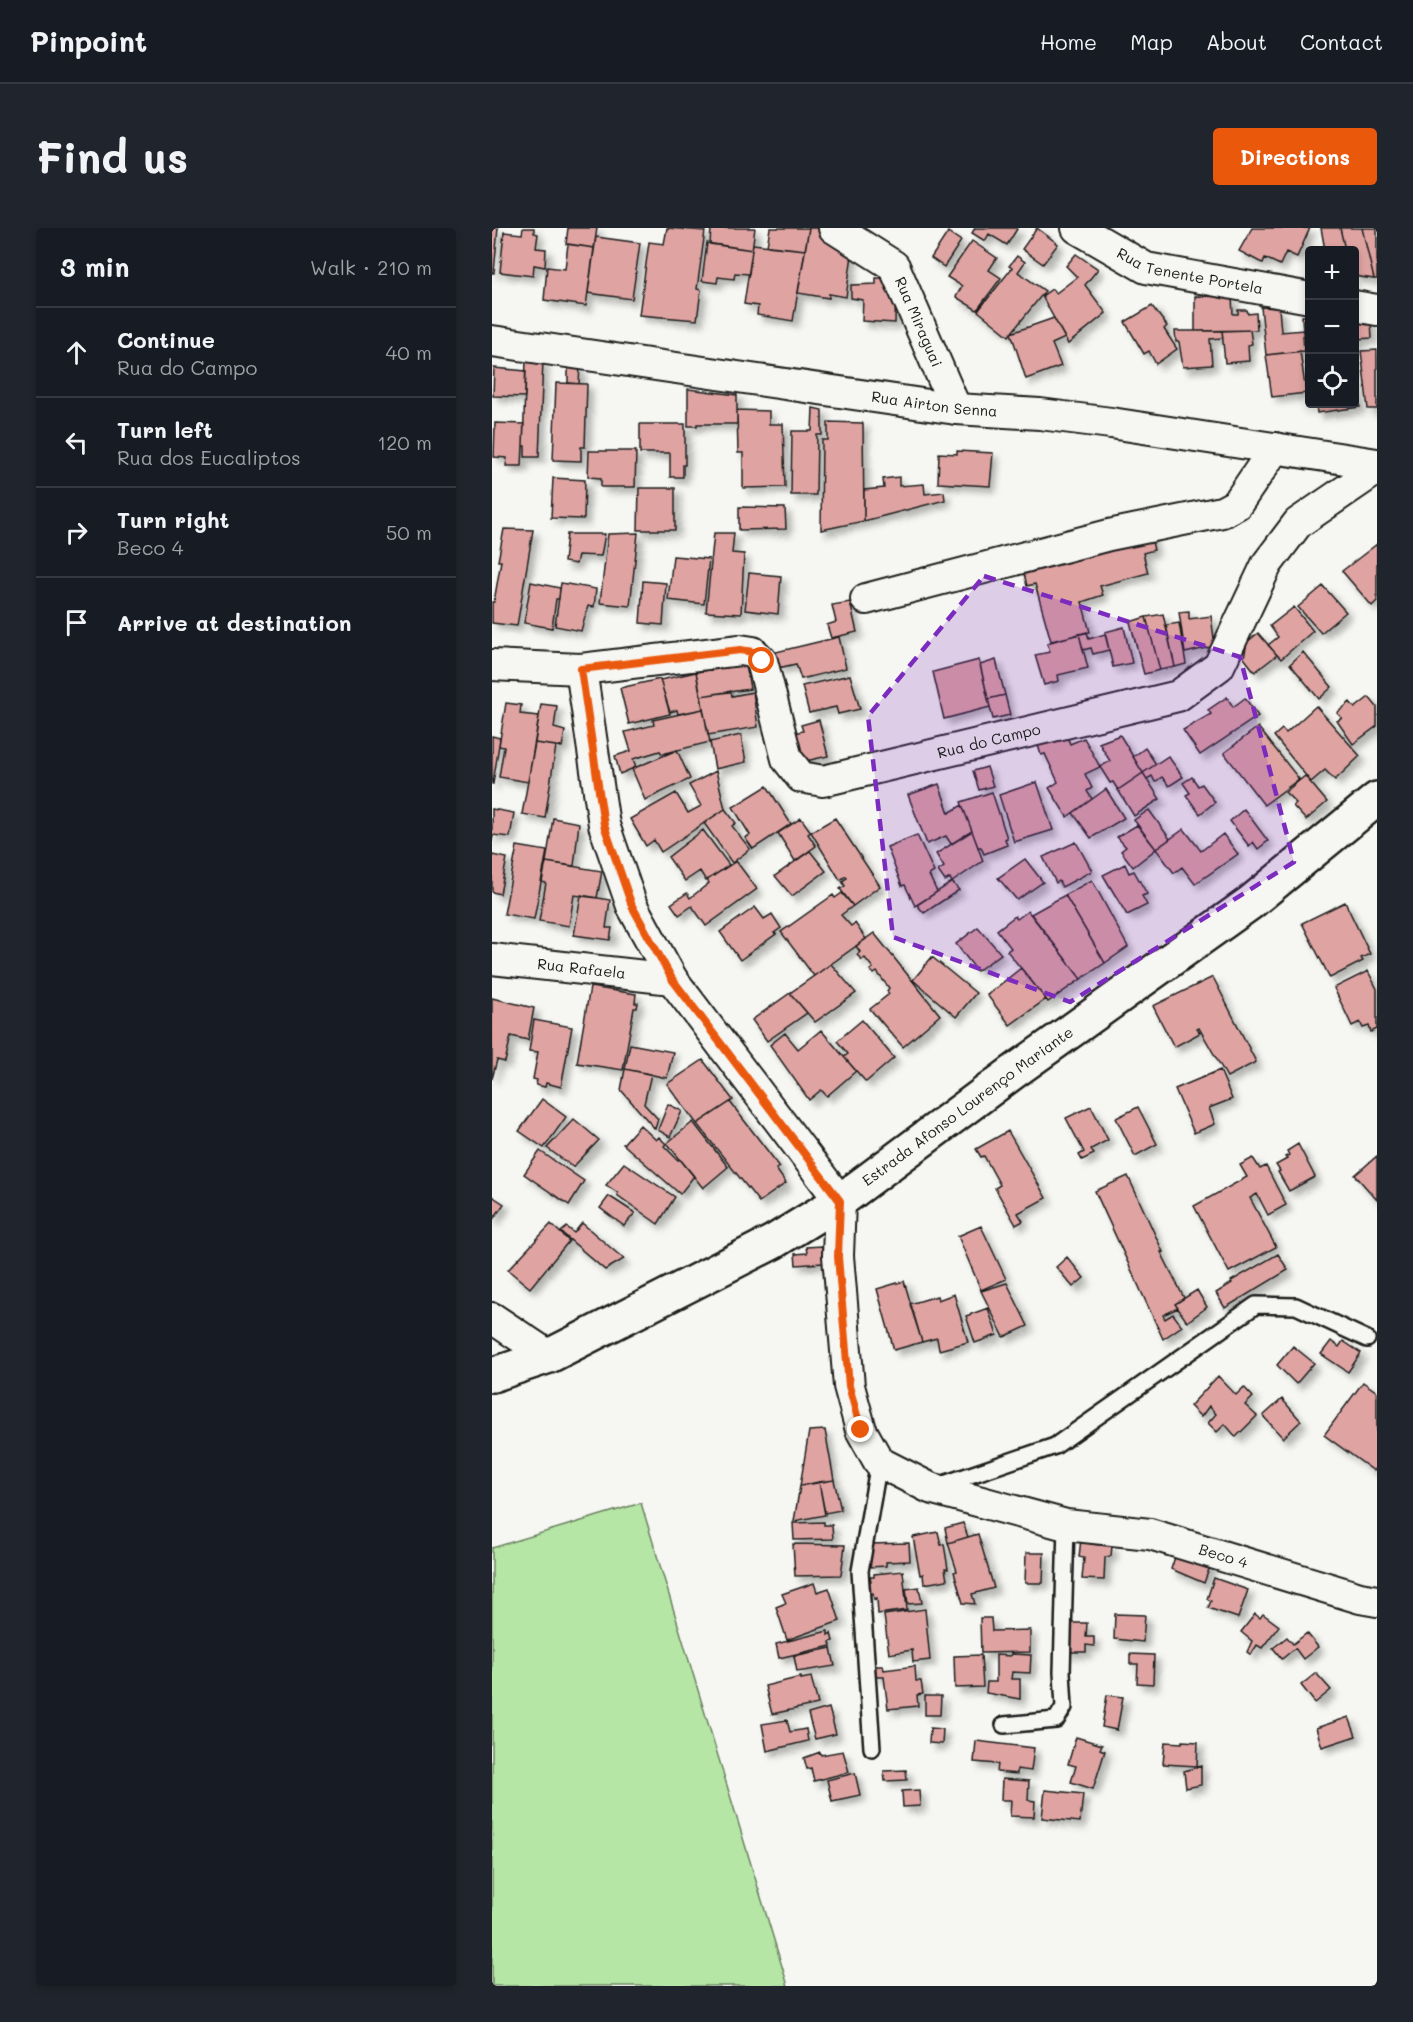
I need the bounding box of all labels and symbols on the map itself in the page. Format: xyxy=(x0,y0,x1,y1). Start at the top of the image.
street label: Rua Tenente Portela xyxy=(1114,242,1265,298)
street label: Rua Miraguai xyxy=(891,273,948,370)
street label: Rua Airton Senna xyxy=(870,386,998,420)
route start xyxy=(748,647,774,673)
street label: Rua do Campo xyxy=(935,718,1042,762)
street label: Rua Rafaela xyxy=(536,953,627,983)
street label: Estrada Afonso Lourenço Mariante xyxy=(858,1021,1077,1190)
route end xyxy=(847,1416,873,1442)
street label: Beco 4 xyxy=(1197,1538,1250,1572)

